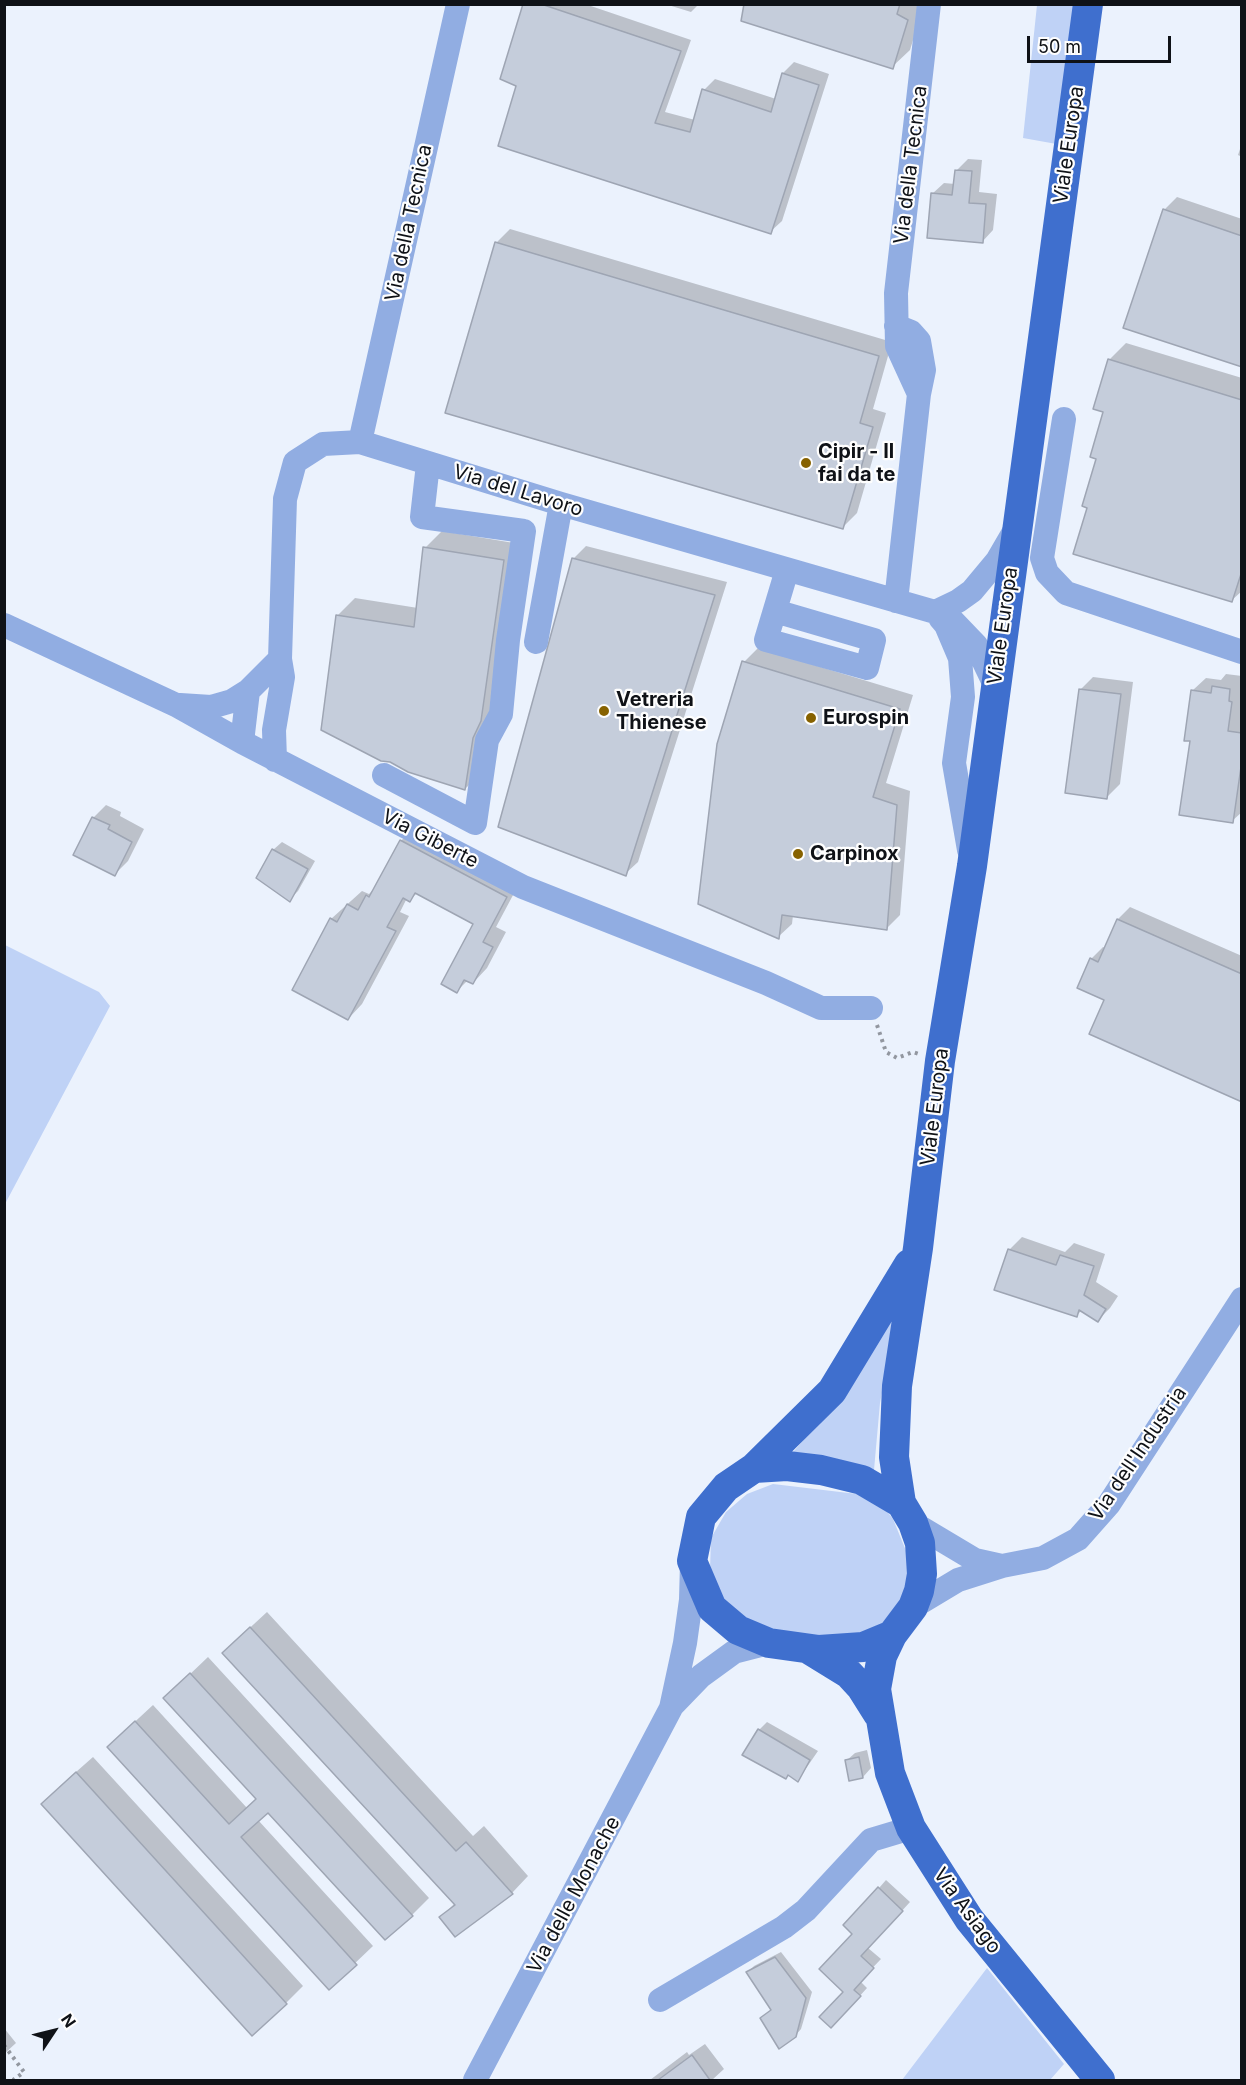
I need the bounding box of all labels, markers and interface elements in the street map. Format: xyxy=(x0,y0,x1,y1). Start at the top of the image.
scale bar xyxy=(1030,24,1174,62)
text: 50 m xyxy=(1038,36,1081,57)
street label: Via della Tecnica xyxy=(889,84,933,246)
street label: Viale Europa xyxy=(1049,85,1089,205)
street label: Via della Tecnica xyxy=(381,142,437,304)
place label: Cipir - Il fai da te xyxy=(818,440,895,487)
marker: Cipir - Il fai da te xyxy=(799,456,813,470)
street label: Via del Lavoro xyxy=(450,460,586,522)
street label: Viale Europa xyxy=(983,566,1023,686)
place label: Vetreria Thienese xyxy=(616,688,707,735)
marker: Vetreria Thienese xyxy=(597,704,611,718)
place label: Eurospin xyxy=(823,706,909,730)
marker: Eurospin xyxy=(804,711,818,725)
street label: Via Giberte xyxy=(378,804,482,874)
place label: Carpinox xyxy=(810,842,899,866)
marker: Carpinox xyxy=(791,847,805,861)
street label: Viale Europa xyxy=(916,1047,954,1167)
street label: Via dell'Industria xyxy=(1084,1382,1192,1526)
street label: Via delle Monache xyxy=(522,1812,626,1978)
street label: Via Asiago xyxy=(928,1863,1006,1959)
north arrow xyxy=(24,2001,84,2061)
text: N xyxy=(57,2010,80,2031)

